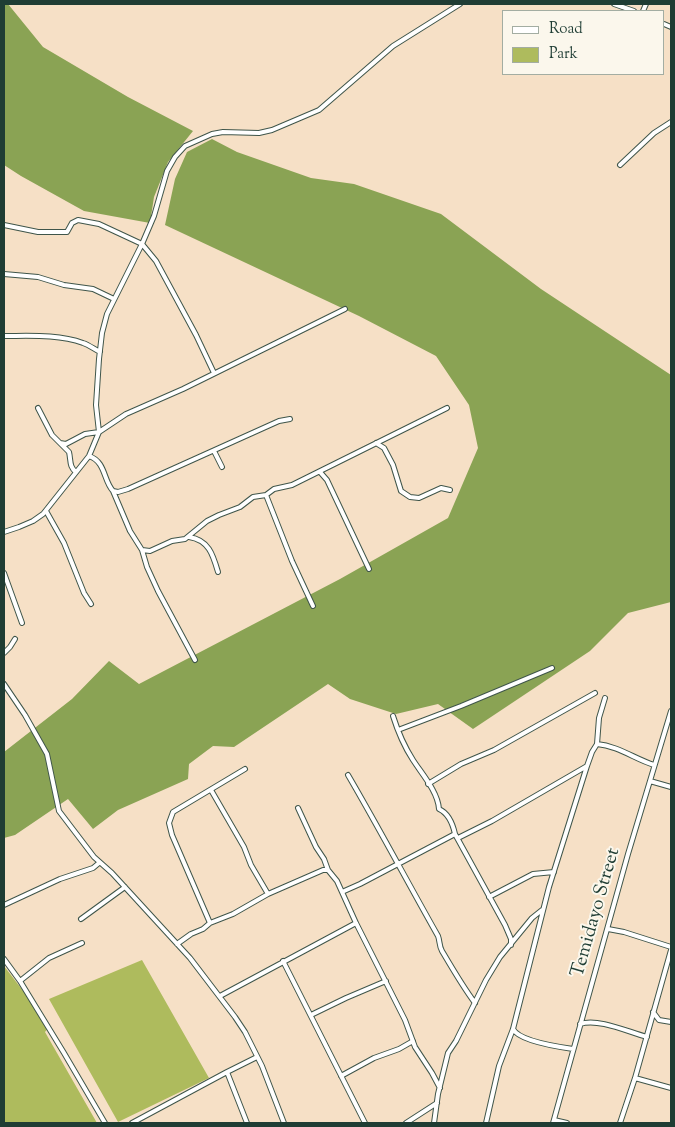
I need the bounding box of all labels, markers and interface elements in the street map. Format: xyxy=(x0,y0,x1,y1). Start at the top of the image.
legend xyxy=(502,10,665,75)
text: Road xyxy=(549,19,583,40)
text: Park xyxy=(549,44,578,65)
street label: Temidayo Street xyxy=(568,846,626,980)

